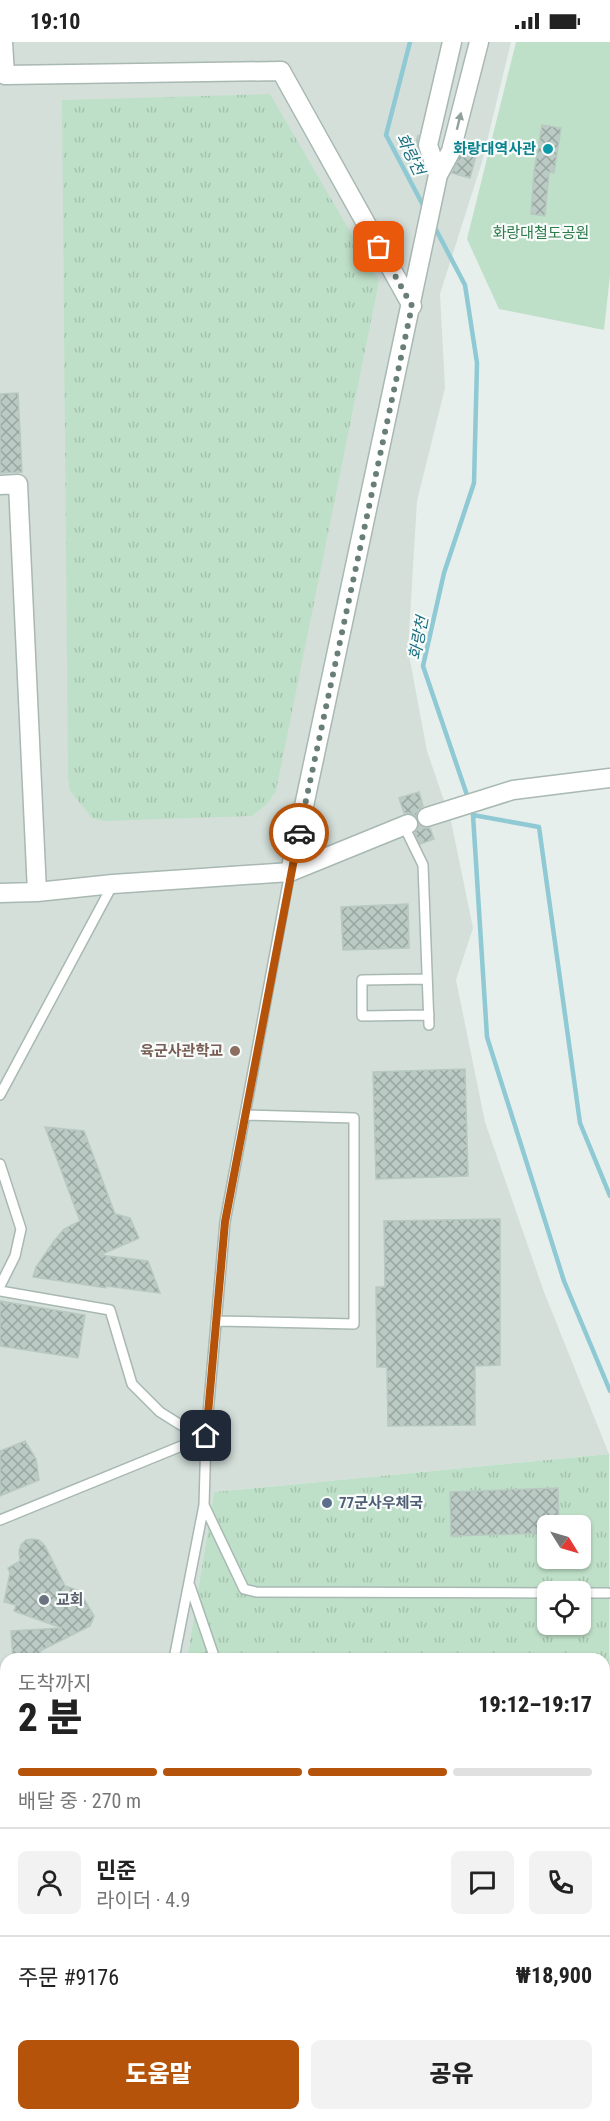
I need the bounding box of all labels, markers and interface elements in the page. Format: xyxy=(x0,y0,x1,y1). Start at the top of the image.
text: 19:10 xyxy=(30,9,81,34)
one-way arrow xyxy=(454,112,464,130)
water label: 화랑천 xyxy=(392,130,430,180)
place label: 화랑대역사관 xyxy=(453,140,536,158)
marker: 화랑대역사관 xyxy=(541,142,555,156)
pin xyxy=(353,221,404,272)
park label: 화랑대철도공원 xyxy=(493,224,589,242)
icon: bag xyxy=(362,230,395,263)
water label: 화랑천 xyxy=(405,612,432,662)
courier xyxy=(269,803,329,863)
icon: car xyxy=(283,817,316,850)
place label: 육군사관학교 xyxy=(140,1042,223,1060)
marker: 육군사관학교 xyxy=(228,1044,242,1058)
pin xyxy=(180,1410,231,1461)
icon: home xyxy=(189,1419,222,1452)
place label: 77군사우체국 xyxy=(339,1494,423,1512)
marker: 77군사우체국 xyxy=(320,1496,334,1510)
north arrow xyxy=(537,1515,591,1569)
map controls xyxy=(537,1515,591,1635)
button: locate xyxy=(537,1581,591,1635)
place label: 교회 xyxy=(56,1591,84,1609)
marker: 교회 xyxy=(37,1593,51,1607)
text: 도착까지 xyxy=(18,1671,92,1695)
text: 19:12–19:17 xyxy=(478,1692,592,1717)
text: 2 분 xyxy=(18,1695,83,1741)
text: 배달 중 · 270 m xyxy=(18,1789,141,1813)
button: person xyxy=(18,1851,81,1914)
button: chat xyxy=(451,1851,514,1914)
button: phone xyxy=(529,1851,592,1914)
text: 민준 xyxy=(96,1858,136,1883)
text: 라이더 · 4.9 xyxy=(96,1888,190,1912)
text: ₩18,900 xyxy=(516,1963,592,1988)
text: 주문 #9176 xyxy=(18,1965,119,1990)
button: 도움말 xyxy=(18,2040,299,2109)
button: 공유 xyxy=(311,2040,592,2109)

